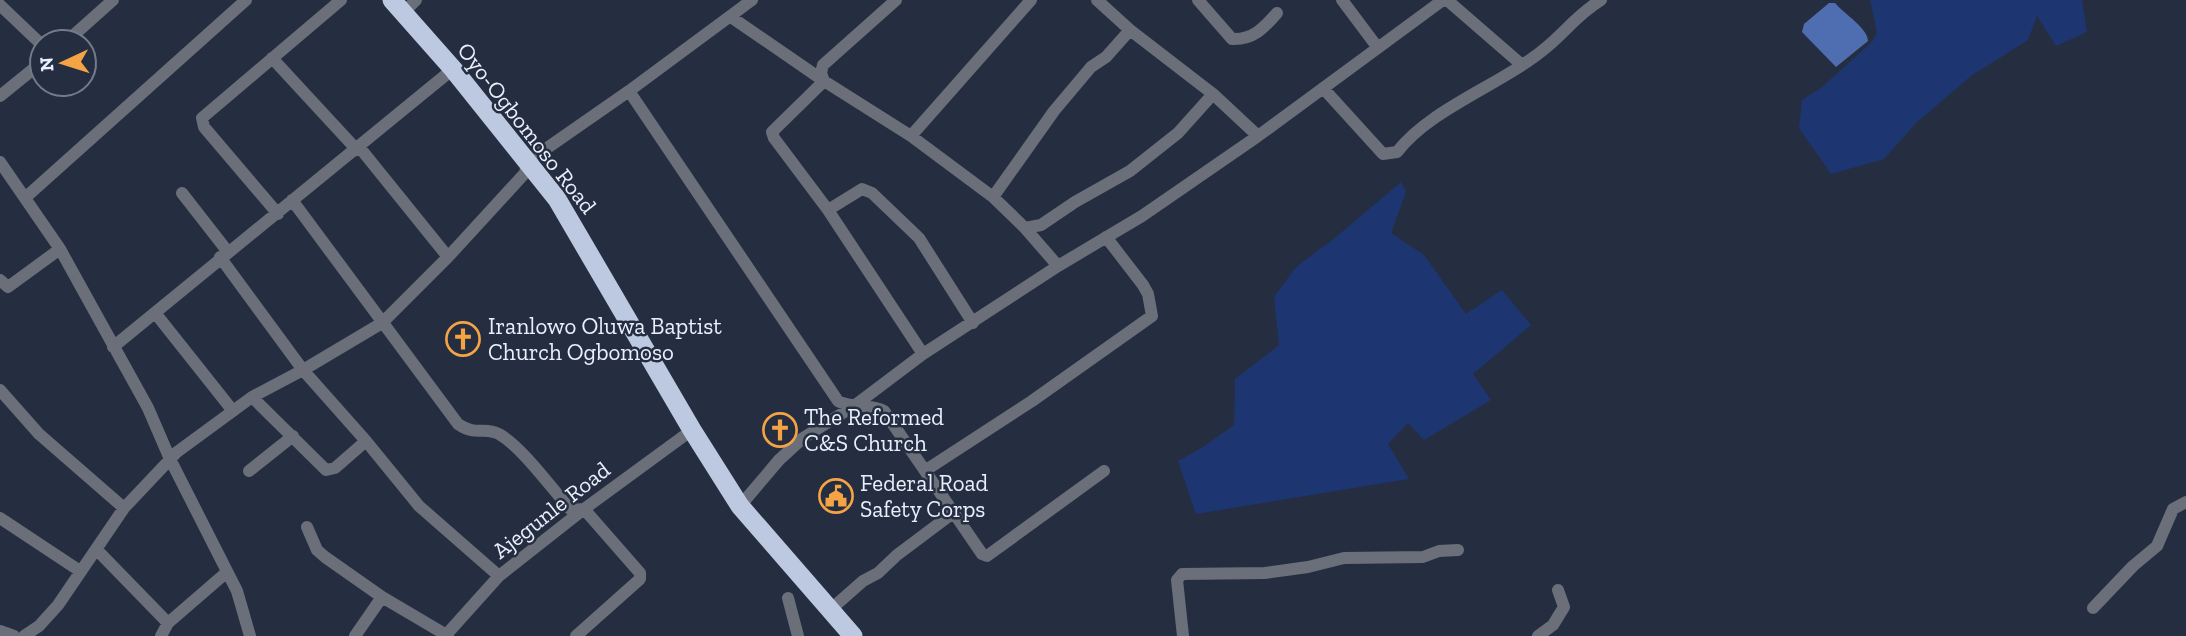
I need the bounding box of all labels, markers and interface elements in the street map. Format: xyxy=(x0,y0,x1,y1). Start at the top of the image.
north arrow xyxy=(28,28,98,98)
street label: Oyo-Ogbomoso Road xyxy=(451,37,603,220)
text: N xyxy=(35,56,59,72)
place label: Iranlowo Oluwa Baptist Church Ogbomoso xyxy=(488,312,722,366)
church icon: Iranlowo Oluwa Baptist Church Ogbomoso xyxy=(444,320,482,358)
place label: The Reformed C&S Church xyxy=(804,403,944,457)
church icon: The Reformed C&S Church xyxy=(761,411,799,449)
street label: Ajegunle Road xyxy=(487,455,616,565)
place label: Federal Road Safety Corps xyxy=(860,469,989,523)
public building icon: Federal Road Safety Corps xyxy=(817,477,855,515)

